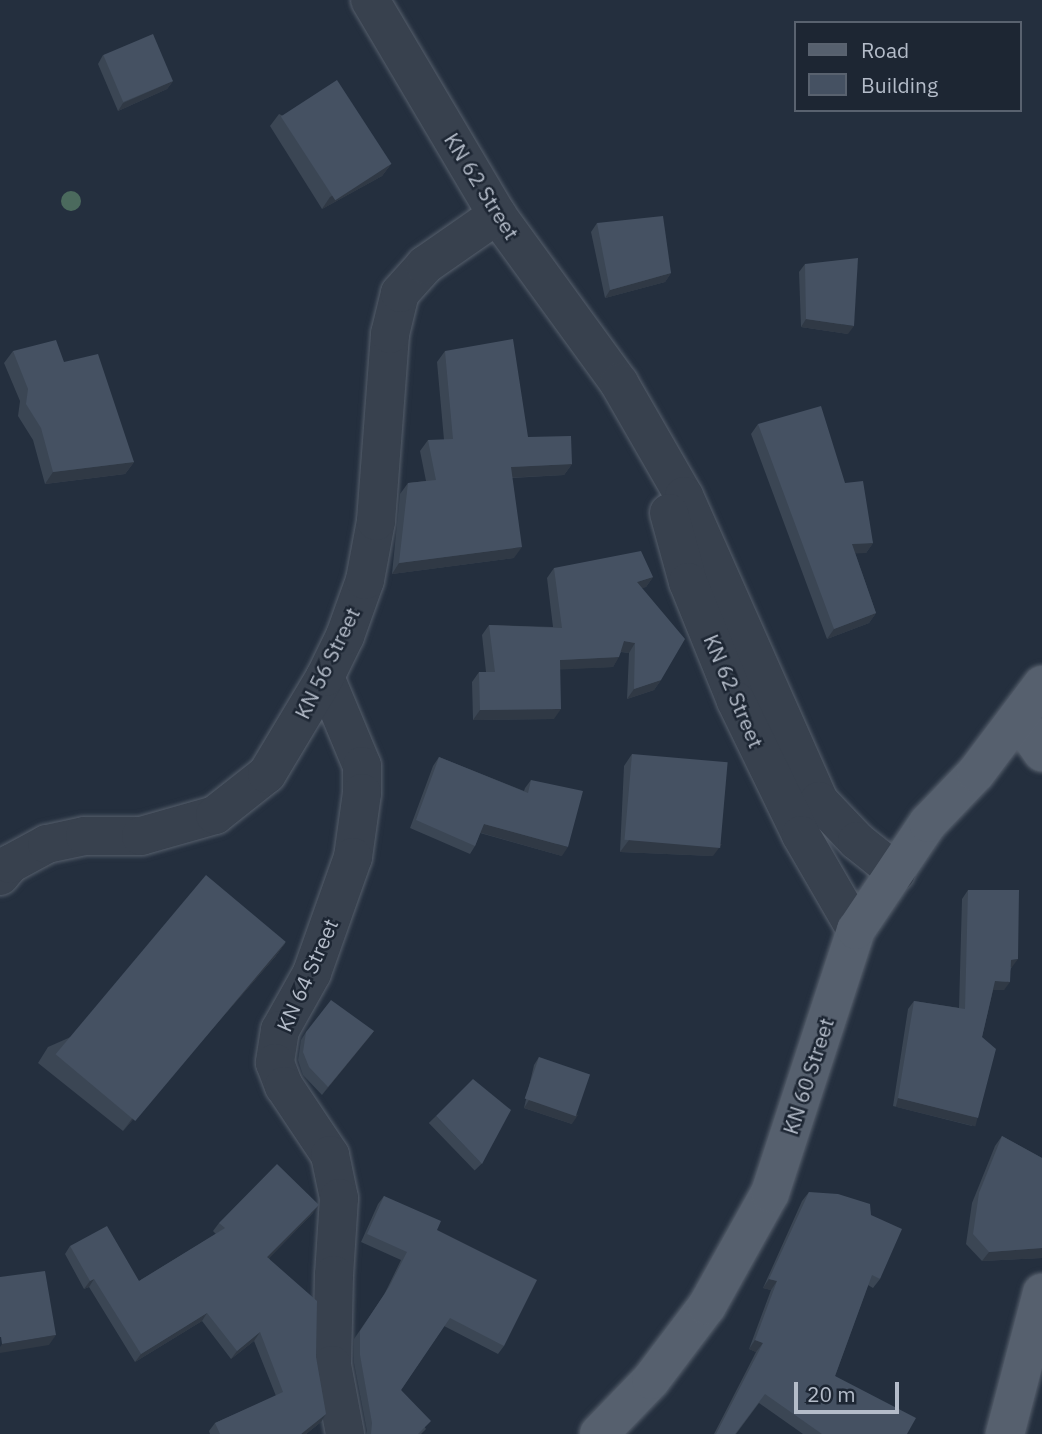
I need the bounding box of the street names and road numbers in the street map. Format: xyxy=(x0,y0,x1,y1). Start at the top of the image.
street label: KN 62 Street xyxy=(439,128,525,244)
street label: KN 56 Street xyxy=(289,603,365,723)
street label: KN 62 Street xyxy=(699,630,769,752)
street label: KN 64 Street xyxy=(271,915,343,1035)
street label: KN 60 Street xyxy=(777,1015,839,1137)

